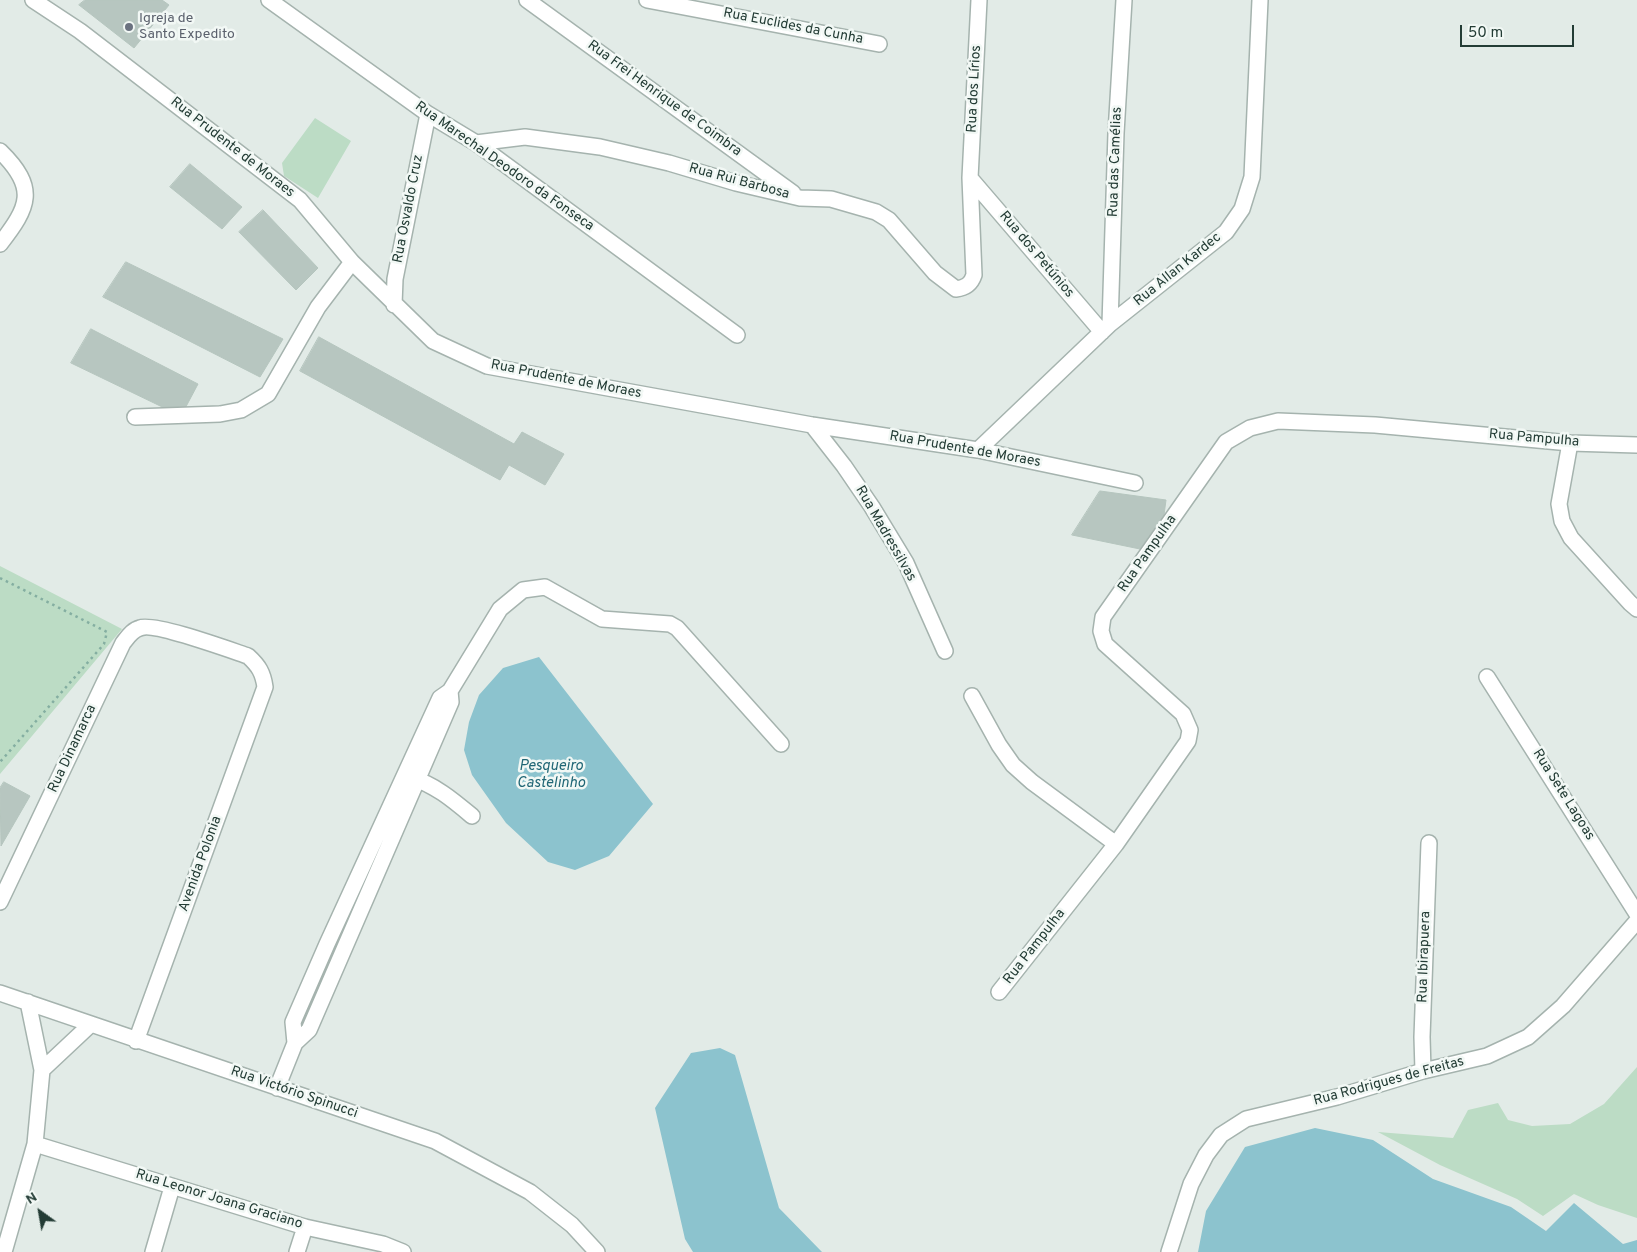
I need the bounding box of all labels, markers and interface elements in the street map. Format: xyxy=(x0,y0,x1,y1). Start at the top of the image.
street label: Rua Euclides da Cunha xyxy=(722,5,864,49)
place label: Igreja de Santo Expedito xyxy=(139,11,235,44)
scale bar xyxy=(1462,15,1576,47)
marker: Igreja de Santo Expedito xyxy=(123,21,135,33)
text: 50 m xyxy=(1468,24,1503,43)
street label: Rua Frei Henrique de Coimbra xyxy=(584,37,744,161)
street label: Rua dos Lírios xyxy=(964,45,986,133)
street label: Rua Prudente de Moraes xyxy=(166,94,298,202)
street label: Rua Marechal Deodoro da Fonseca xyxy=(411,99,597,235)
street label: Rua das Camélias xyxy=(1106,107,1126,217)
street label: Rua Osvaldo Cruz xyxy=(390,153,428,265)
street label: Rua Rui Barbosa xyxy=(687,161,791,203)
street label: Rua dos Petúnios xyxy=(995,208,1077,302)
street label: Rua Allan Kardec xyxy=(1131,230,1225,310)
street label: Rua Prudente de Moraes xyxy=(489,357,643,403)
street label: Rua Pampulha xyxy=(1488,427,1580,451)
street label: Rua Prudente de Moraes xyxy=(888,428,1042,472)
street label: Rua Madressilvas xyxy=(851,483,919,585)
street label: Rua Pampulha xyxy=(1115,512,1181,596)
street label: Rua Dinamarca xyxy=(45,702,101,796)
street label: Rua Sete Lagoas xyxy=(1528,746,1598,844)
water label: Pesqueiro Castelinho xyxy=(517,758,585,793)
street label: Avenida Polonia xyxy=(176,814,226,914)
street label: Rua Pampulha xyxy=(1000,906,1070,988)
street label: Rua Ibirapuera xyxy=(1415,911,1435,1003)
street label: Rua Rodrigues de Freitas xyxy=(1312,1054,1466,1110)
street label: Rua Victório Spinucci xyxy=(228,1063,360,1123)
street label: Rua Leonor Joana Graciano xyxy=(133,1167,305,1233)
north arrow xyxy=(15,1187,65,1237)
text: N xyxy=(23,1189,41,1209)

